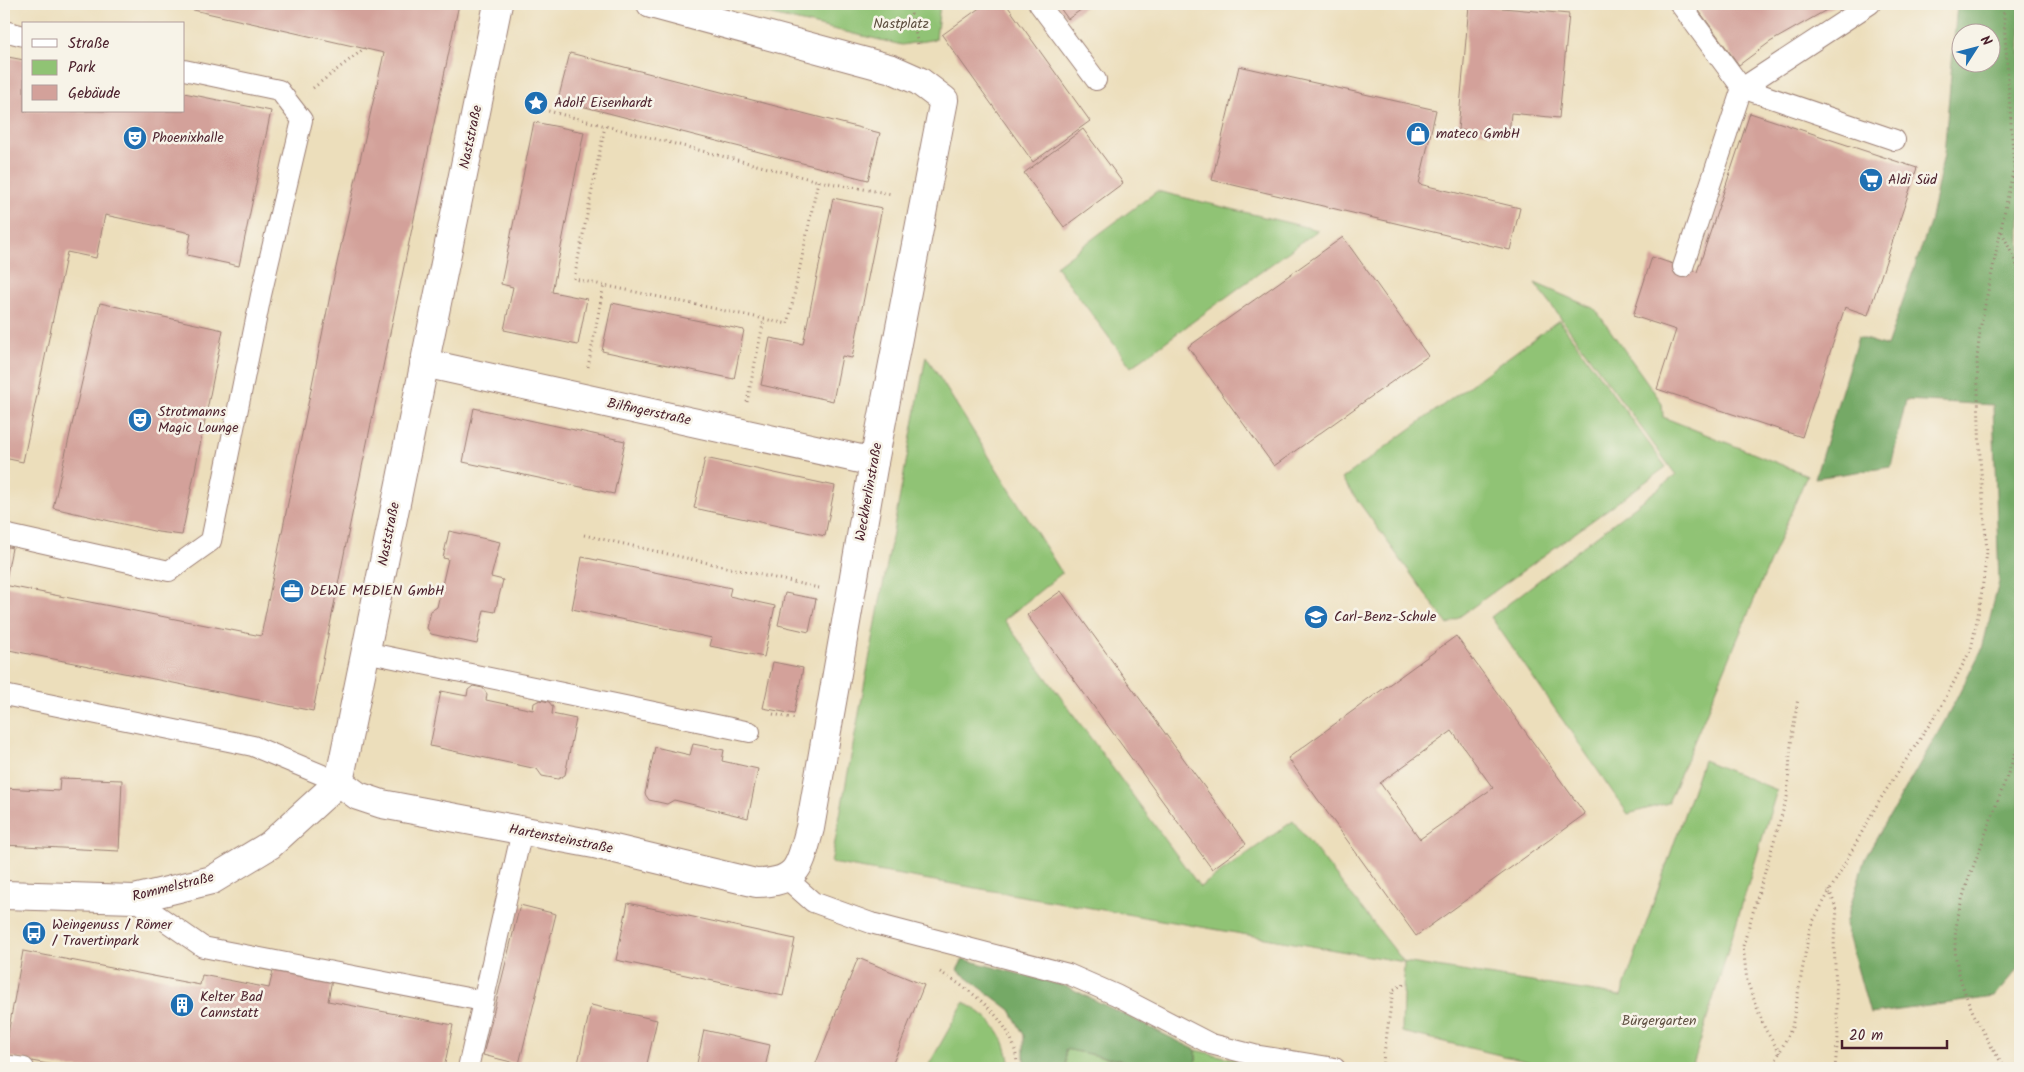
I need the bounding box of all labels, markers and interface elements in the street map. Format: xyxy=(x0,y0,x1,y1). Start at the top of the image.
park label: Nastplatz xyxy=(873,13,929,35)
legend xyxy=(22,22,185,112)
north arrow xyxy=(1952,22,2002,72)
text: N xyxy=(1974,31,1997,51)
text: Straße xyxy=(68,32,110,56)
text: Park xyxy=(68,56,96,80)
text: Gebäude xyxy=(68,82,121,106)
place icon: Adolf Eisenhardt xyxy=(523,90,549,116)
place label: Adolf Eisenhardt xyxy=(554,92,653,114)
street label: Naststraße xyxy=(454,102,489,171)
shop icon: mateco GmbH xyxy=(1405,121,1431,147)
place label: mateco GmbH xyxy=(1436,123,1520,145)
theatre icon: Phoenixhalle xyxy=(122,125,148,151)
place label: Phoenixhalle xyxy=(152,127,224,149)
supermarket icon: Aldi Süd xyxy=(1858,167,1884,193)
place label: Aldi Süd xyxy=(1888,169,1938,191)
street label: Bilfingerstraße xyxy=(605,392,694,432)
place label: Strotmanns Magic Lounge xyxy=(158,401,239,439)
theatre icon: Strotmanns Magic Lounge xyxy=(127,407,153,433)
street label: Weckherlinstraße xyxy=(850,440,889,543)
street label: Naststraße xyxy=(372,500,406,568)
office icon: DEWE MEDIEN GmbH xyxy=(279,578,305,604)
place label: DEWE MEDIEN GmbH xyxy=(310,580,444,602)
school or university icon: Carl-Benz-Schule xyxy=(1303,604,1329,630)
place label: Carl-Benz-Schule xyxy=(1334,606,1437,628)
street label: Hartensteinstraße xyxy=(507,818,615,860)
street label: Rommelstraße xyxy=(130,866,217,908)
place label: Weingenuss / Römer / Travertinpark xyxy=(52,914,173,952)
bus stop icon: Weingenuss / Römer / Travertinpark xyxy=(21,920,47,946)
place label: Kelter Bad Cannstatt xyxy=(200,986,263,1024)
building icon: Kelter Bad Cannstatt xyxy=(169,992,195,1018)
park label: Bürgergarten xyxy=(1622,1010,1696,1032)
scale bar xyxy=(1842,1017,1946,1049)
text: 20 m xyxy=(1849,1024,1883,1048)

